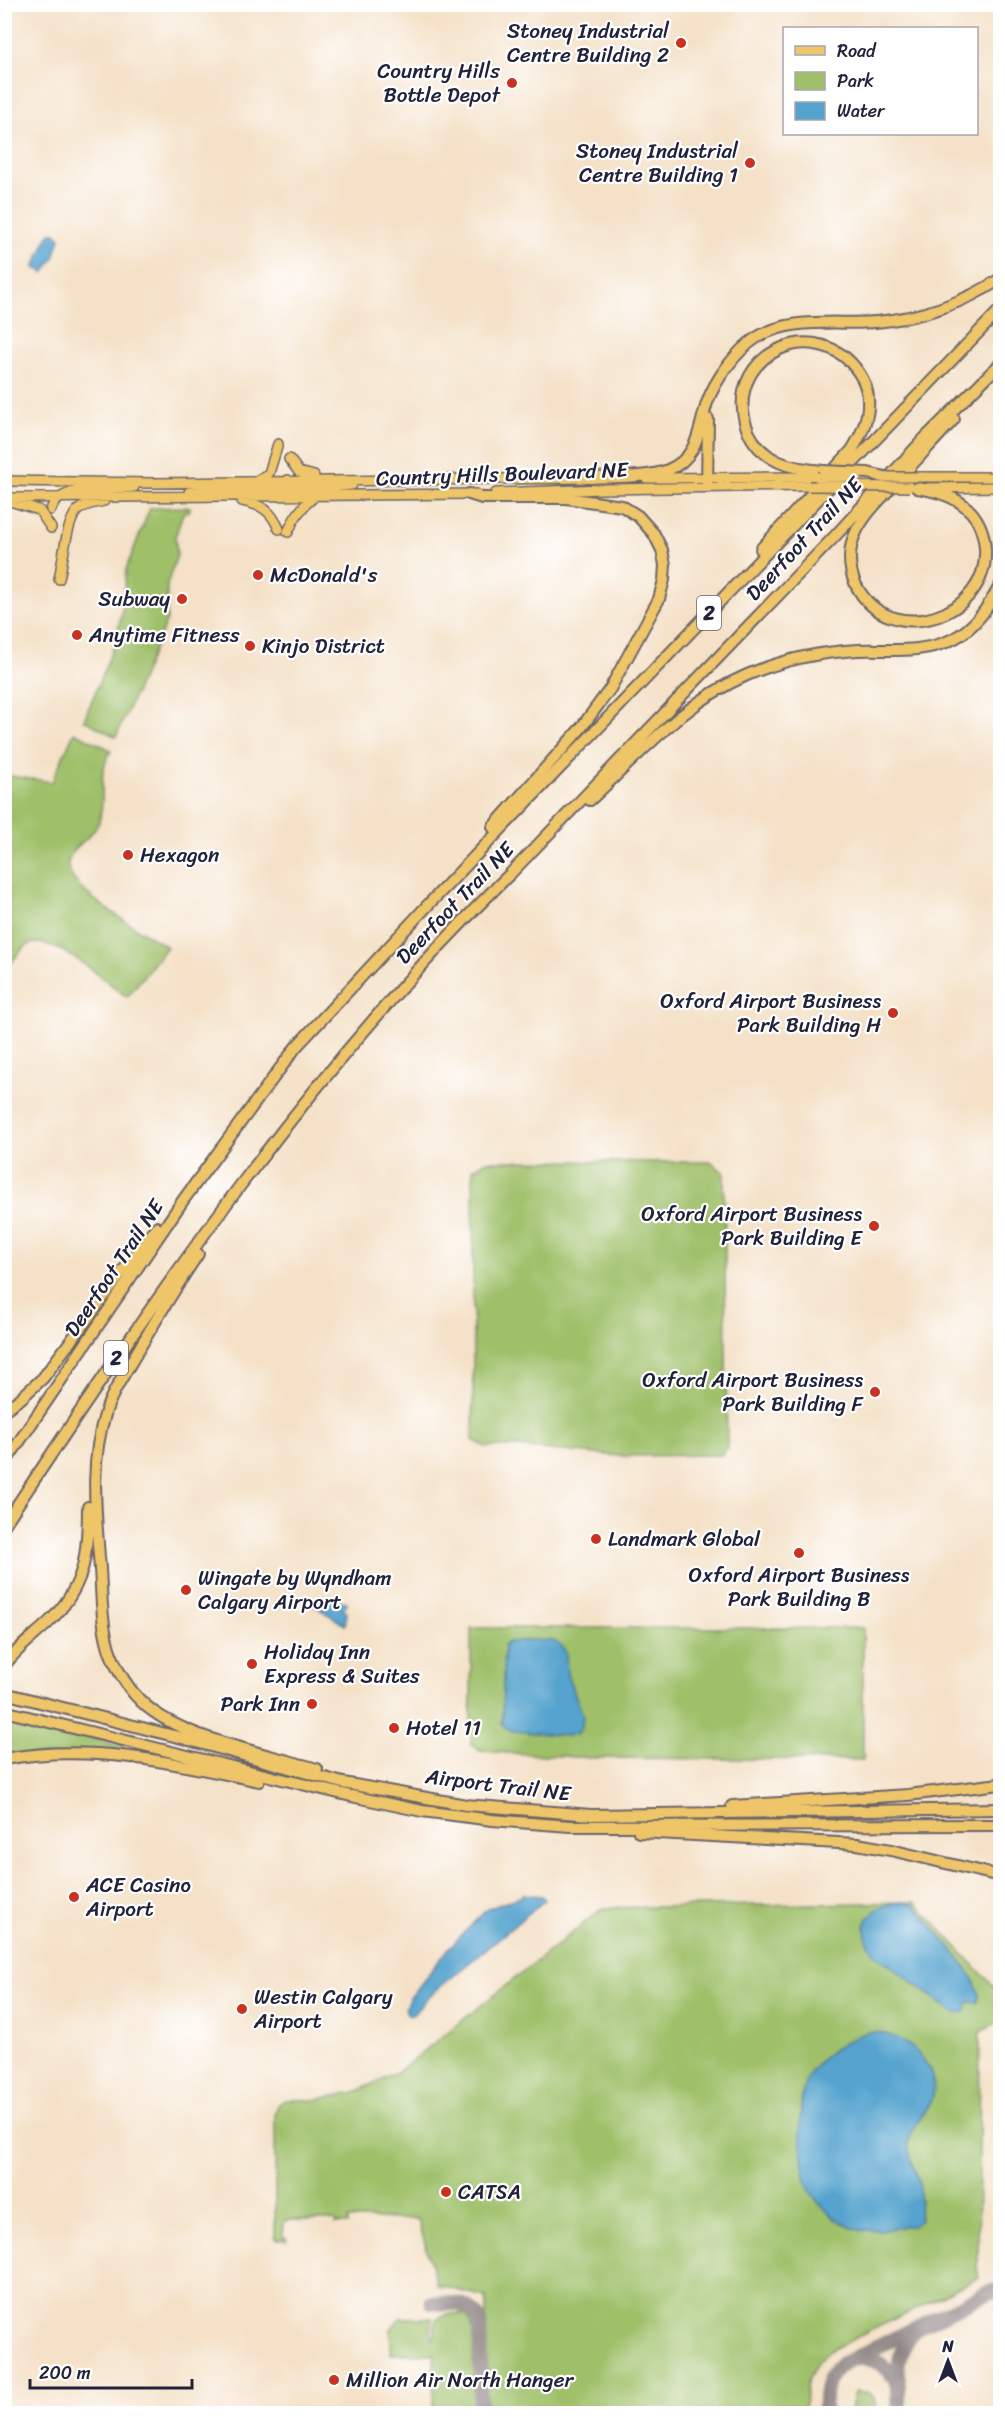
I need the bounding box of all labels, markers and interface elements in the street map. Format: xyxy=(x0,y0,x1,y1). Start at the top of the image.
place label: Stoney Industrial Centre Building 2 xyxy=(507,12,670,74)
legend xyxy=(783,27,978,135)
text: Road xyxy=(837,35,877,67)
marker: Stoney Industrial Centre Building 2 xyxy=(674,36,688,50)
place label: Country Hills Bottle Depot xyxy=(377,52,502,114)
text: Park xyxy=(837,65,874,97)
marker: Country Hills Bottle Depot xyxy=(505,76,519,90)
text: Water xyxy=(837,95,886,127)
place label: Stoney Industrial Centre Building 1 xyxy=(576,132,739,194)
marker: Stoney Industrial Centre Building 1 xyxy=(743,156,757,170)
street label: Country Hills Boulevard NE xyxy=(375,451,630,497)
street label: Deerfoot Trail NE xyxy=(736,467,873,610)
place label: McDonald's xyxy=(270,556,378,594)
marker: McDonald's xyxy=(251,568,265,582)
place label: Subway xyxy=(98,580,170,618)
marker: Subway xyxy=(175,592,189,606)
road number: 2 xyxy=(697,596,721,630)
place label: Anytime Fitness xyxy=(88,616,240,654)
place label: Kinjo District xyxy=(262,627,385,665)
marker: Anytime Fitness xyxy=(70,628,84,642)
marker: Kinjo District xyxy=(243,639,257,653)
street label: Deerfoot Trail NE xyxy=(386,831,525,974)
place label: Hexagon xyxy=(140,836,219,874)
marker: Hexagon xyxy=(121,848,135,862)
place label: Oxford Airport Business Park Building H xyxy=(660,982,881,1044)
marker: Oxford Airport Business Park Building H xyxy=(886,1006,900,1020)
street label: Deerfoot Trail NE xyxy=(54,1190,175,1345)
place label: Oxford Airport Business Park Building E xyxy=(641,1195,863,1257)
marker: Oxford Airport Business Park Building E xyxy=(867,1219,881,1233)
road number: 2 xyxy=(104,1341,128,1375)
place label: Oxford Airport Business Park Building F xyxy=(642,1361,865,1423)
marker: Oxford Airport Business Park Building F xyxy=(868,1385,882,1399)
place label: Landmark Global xyxy=(608,1520,761,1558)
marker: Landmark Global xyxy=(589,1532,603,1546)
marker: Oxford Airport Business Park Building B xyxy=(792,1546,806,1560)
place label: Oxford Airport Business Park Building B xyxy=(689,1556,910,1618)
place label: Wingate by Wyndham Calgary Airport xyxy=(198,1559,391,1621)
marker: Wingate by Wyndham Calgary Airport xyxy=(179,1583,193,1597)
place label: Holiday Inn Express & Suites xyxy=(264,1633,420,1695)
marker: Holiday Inn Express & Suites xyxy=(245,1657,259,1671)
place label: Park Inn xyxy=(220,1685,300,1723)
marker: Park Inn xyxy=(305,1697,319,1711)
place label: Hotel 11 xyxy=(406,1709,481,1747)
marker: Hotel 11 xyxy=(387,1721,401,1735)
street label: Airport Trail NE xyxy=(422,1757,574,1813)
place label: ACE Casino Airport xyxy=(85,1866,191,1928)
marker: ACE Casino Airport xyxy=(67,1890,81,1904)
place label: Westin Calgary Airport xyxy=(253,1978,393,2040)
marker: Westin Calgary Airport xyxy=(235,2002,249,2016)
place label: CATSA xyxy=(458,2173,521,2211)
marker: CATSA xyxy=(439,2185,453,2199)
north arrow xyxy=(918,2331,978,2391)
text: N xyxy=(941,2332,954,2361)
scale bar xyxy=(30,2352,192,2390)
text: 200 m xyxy=(39,2357,91,2389)
place label: Million Air North Hanger xyxy=(346,2361,574,2399)
marker: Million Air North Hanger xyxy=(327,2373,341,2387)

